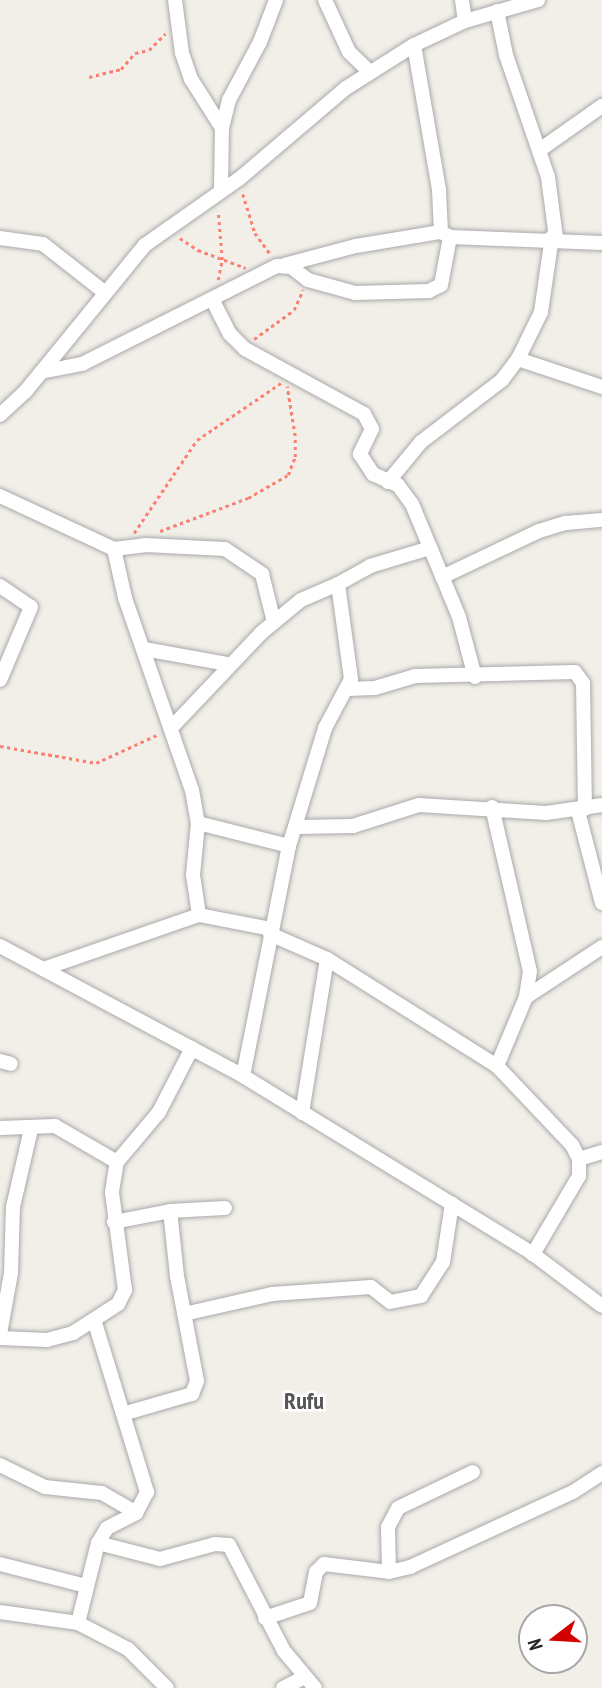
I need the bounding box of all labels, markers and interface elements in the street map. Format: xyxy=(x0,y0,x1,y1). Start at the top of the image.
district label: Rufu xyxy=(284,1387,324,1415)
north arrow xyxy=(518,1604,588,1674)
text: N xyxy=(522,1636,548,1653)

